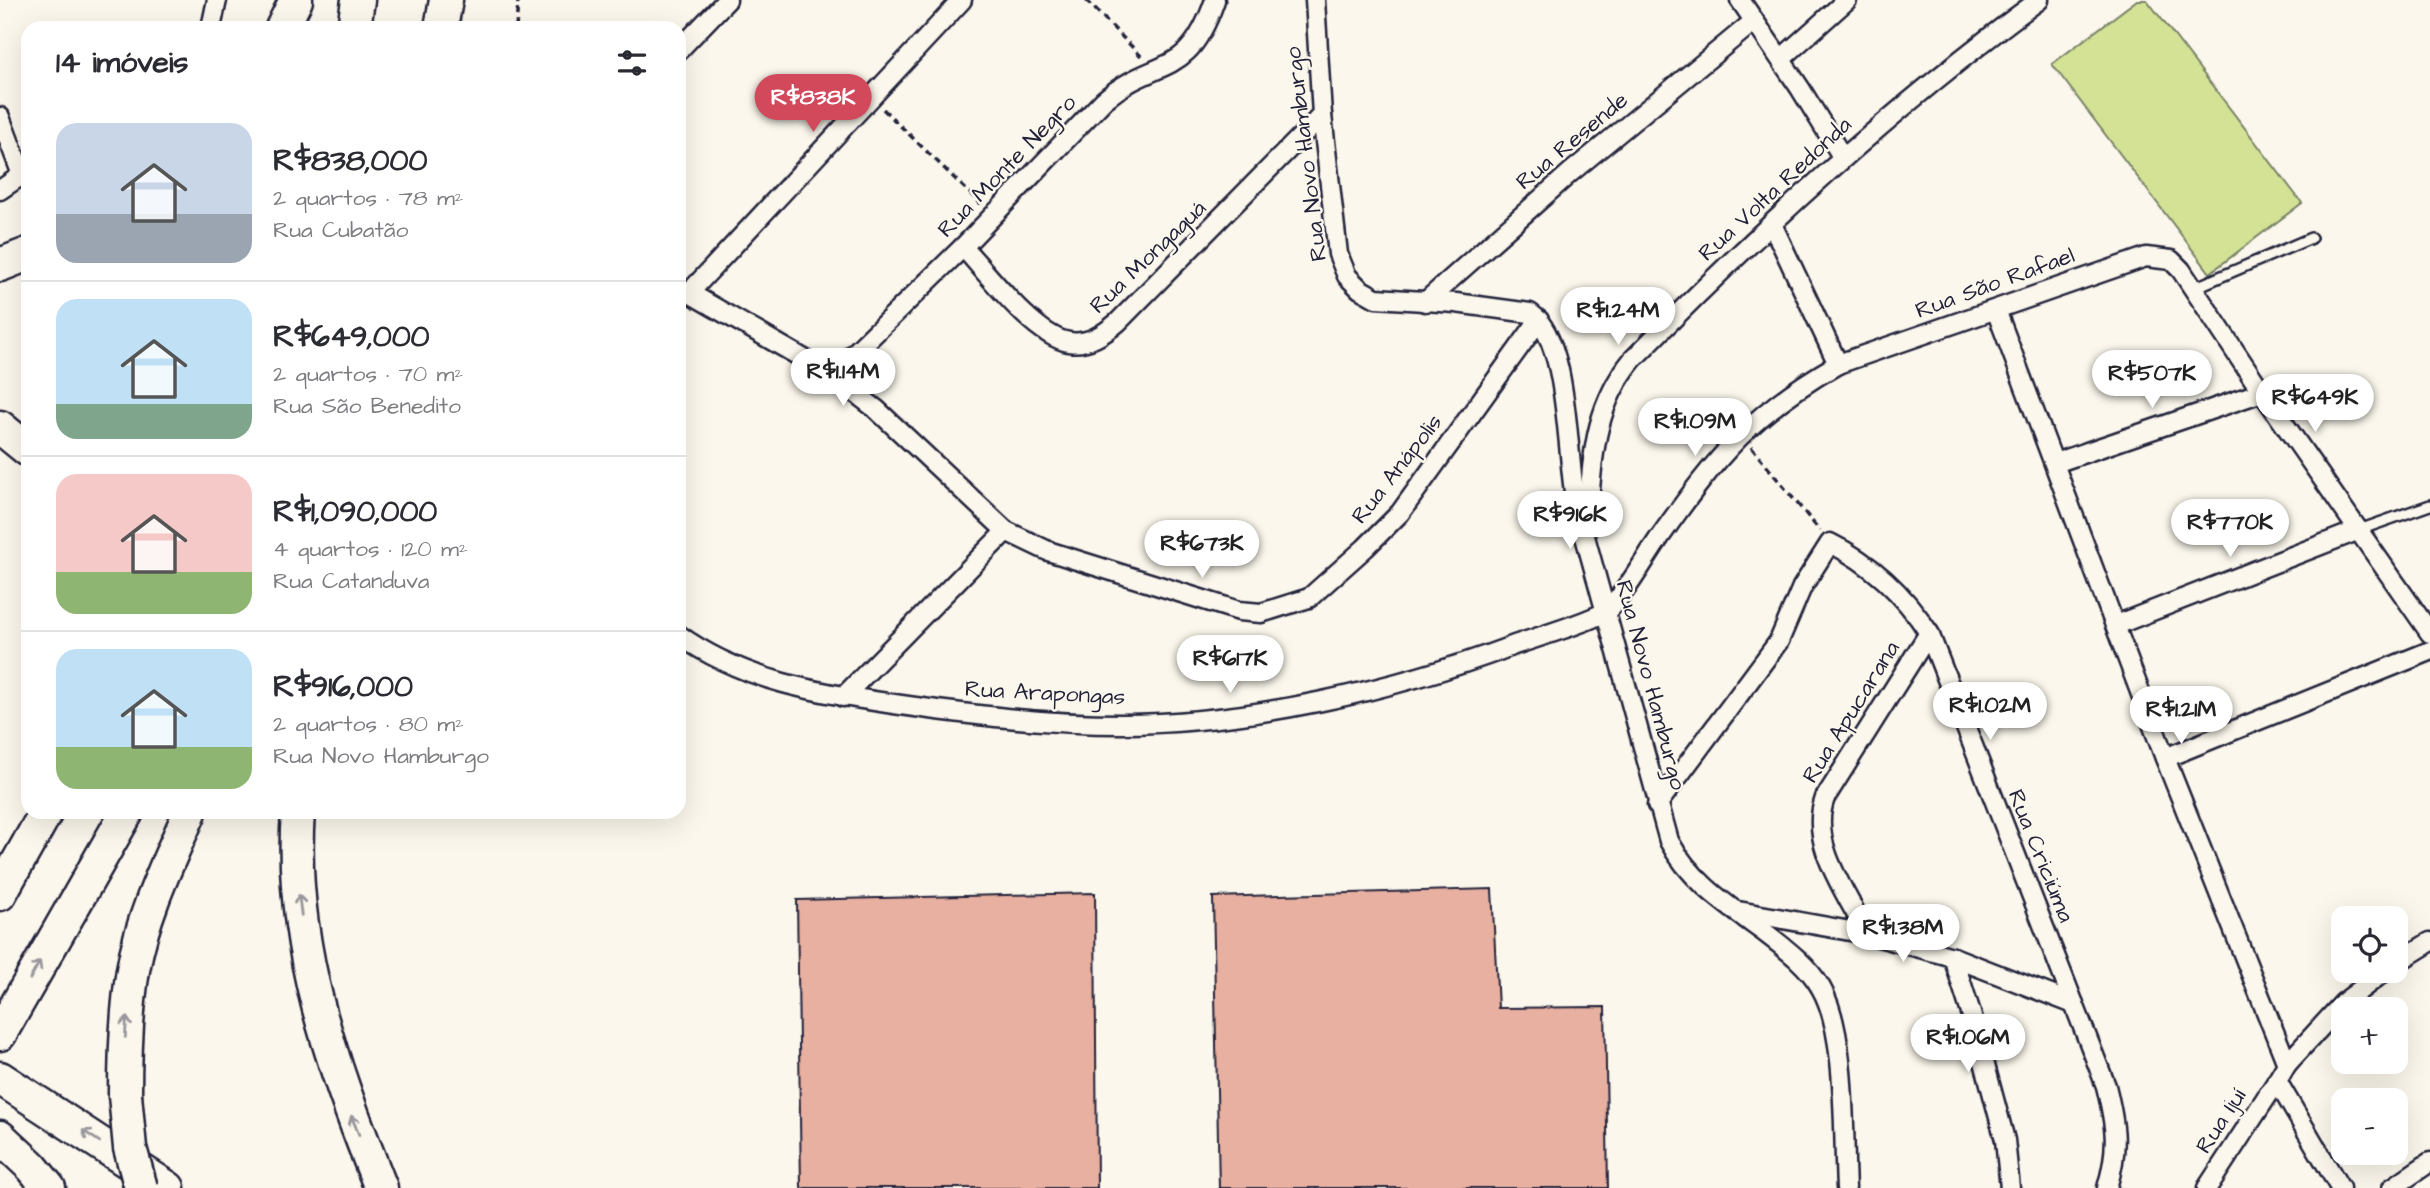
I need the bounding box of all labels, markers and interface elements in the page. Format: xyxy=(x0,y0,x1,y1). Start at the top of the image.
text: 14 imóveis xyxy=(56,42,188,84)
icon: filters xyxy=(613,44,651,82)
street label: Rua Novo Hamburgo xyxy=(1277,45,1336,263)
pin: R$838K xyxy=(756,74,870,134)
text: R$838K xyxy=(771,81,855,113)
street label: Rua Resende xyxy=(1509,85,1635,197)
street label: Rua Monte Negro xyxy=(930,87,1084,245)
street label: Rua Volta Redonda xyxy=(1691,109,1859,268)
text: R$838,000 xyxy=(273,140,427,182)
icon: home xyxy=(112,151,196,235)
text: 2 quartos · 78 m² xyxy=(273,182,464,214)
street label: Rua Mongaguá xyxy=(1082,193,1214,322)
text: Rua Cubatão xyxy=(273,214,409,246)
street label: Rua São Rafael xyxy=(1911,239,2079,327)
pin: R$1.24M xyxy=(1553,288,1683,347)
text: R$1.24M xyxy=(1576,294,1660,326)
text: R$649,000 xyxy=(273,316,430,358)
icon: home xyxy=(112,327,196,411)
pin: R$1.14M xyxy=(778,348,908,408)
pin: R$507K xyxy=(2095,350,2209,410)
text: R$1.14M xyxy=(807,355,880,387)
text: R$507K xyxy=(2108,357,2196,389)
text: 2 quartos · 70 m² xyxy=(273,358,463,390)
pin: R$649K xyxy=(2258,374,2372,434)
text: R$649K xyxy=(2272,381,2358,413)
text: Rua São Benedito xyxy=(273,390,461,422)
pin: R$1.09M xyxy=(1630,398,1760,458)
text: R$1.09M xyxy=(1654,405,1736,437)
street label: Rua Anápolis xyxy=(1344,407,1450,531)
text: R$1,090,000 xyxy=(273,491,437,533)
pin: R$916K xyxy=(1513,491,1627,551)
text: R$916K xyxy=(1533,498,1607,530)
pin: R$770K xyxy=(2173,500,2287,559)
icon: home xyxy=(112,502,196,586)
text: R$770K xyxy=(2187,506,2273,538)
pin: R$673K xyxy=(1145,520,1259,580)
text: R$673K xyxy=(1160,527,1244,559)
text: 4 quartos · 120 m² xyxy=(273,533,468,565)
text: Rua Catanduva xyxy=(273,565,430,597)
street label: Rua Novo Hamburgo xyxy=(1607,577,1694,794)
street label: Rua Apucarana xyxy=(1794,635,1908,789)
pin: R$617K xyxy=(1173,636,1287,695)
text: R$617K xyxy=(1193,642,1267,674)
text: R$916,000 xyxy=(273,666,413,708)
street label: Rua Arapongas xyxy=(964,673,1126,714)
icon: home xyxy=(112,677,196,761)
pin: R$1.02M xyxy=(1925,682,2055,742)
pin: R$1.21M xyxy=(2116,686,2246,746)
text: R$1.02M xyxy=(1949,689,2031,721)
text: R$1.21M xyxy=(2146,693,2216,725)
text: 2 quartos · 80 m² xyxy=(273,708,464,740)
text: Rua Novo Hamburgo xyxy=(273,740,489,772)
street label: Rua Criciúma xyxy=(2000,785,2082,928)
one-way arrow xyxy=(293,894,306,917)
pin: R$1.38M xyxy=(1838,904,1968,964)
map controls xyxy=(2331,906,2408,1165)
button: locate xyxy=(2331,906,2408,983)
text: R$1.38M xyxy=(1862,911,1944,943)
one-way arrow xyxy=(28,961,42,981)
button: + xyxy=(2331,997,2408,1074)
pin: R$1.06M xyxy=(1903,1014,2033,1074)
one-way arrow xyxy=(120,1016,133,1039)
text: R$1.06M xyxy=(1926,1021,2010,1053)
street label: Rua Ijuí xyxy=(2188,1082,2254,1160)
button: − xyxy=(2331,1088,2408,1165)
one-way arrow xyxy=(348,1114,361,1136)
one-way arrow xyxy=(82,1129,101,1143)

